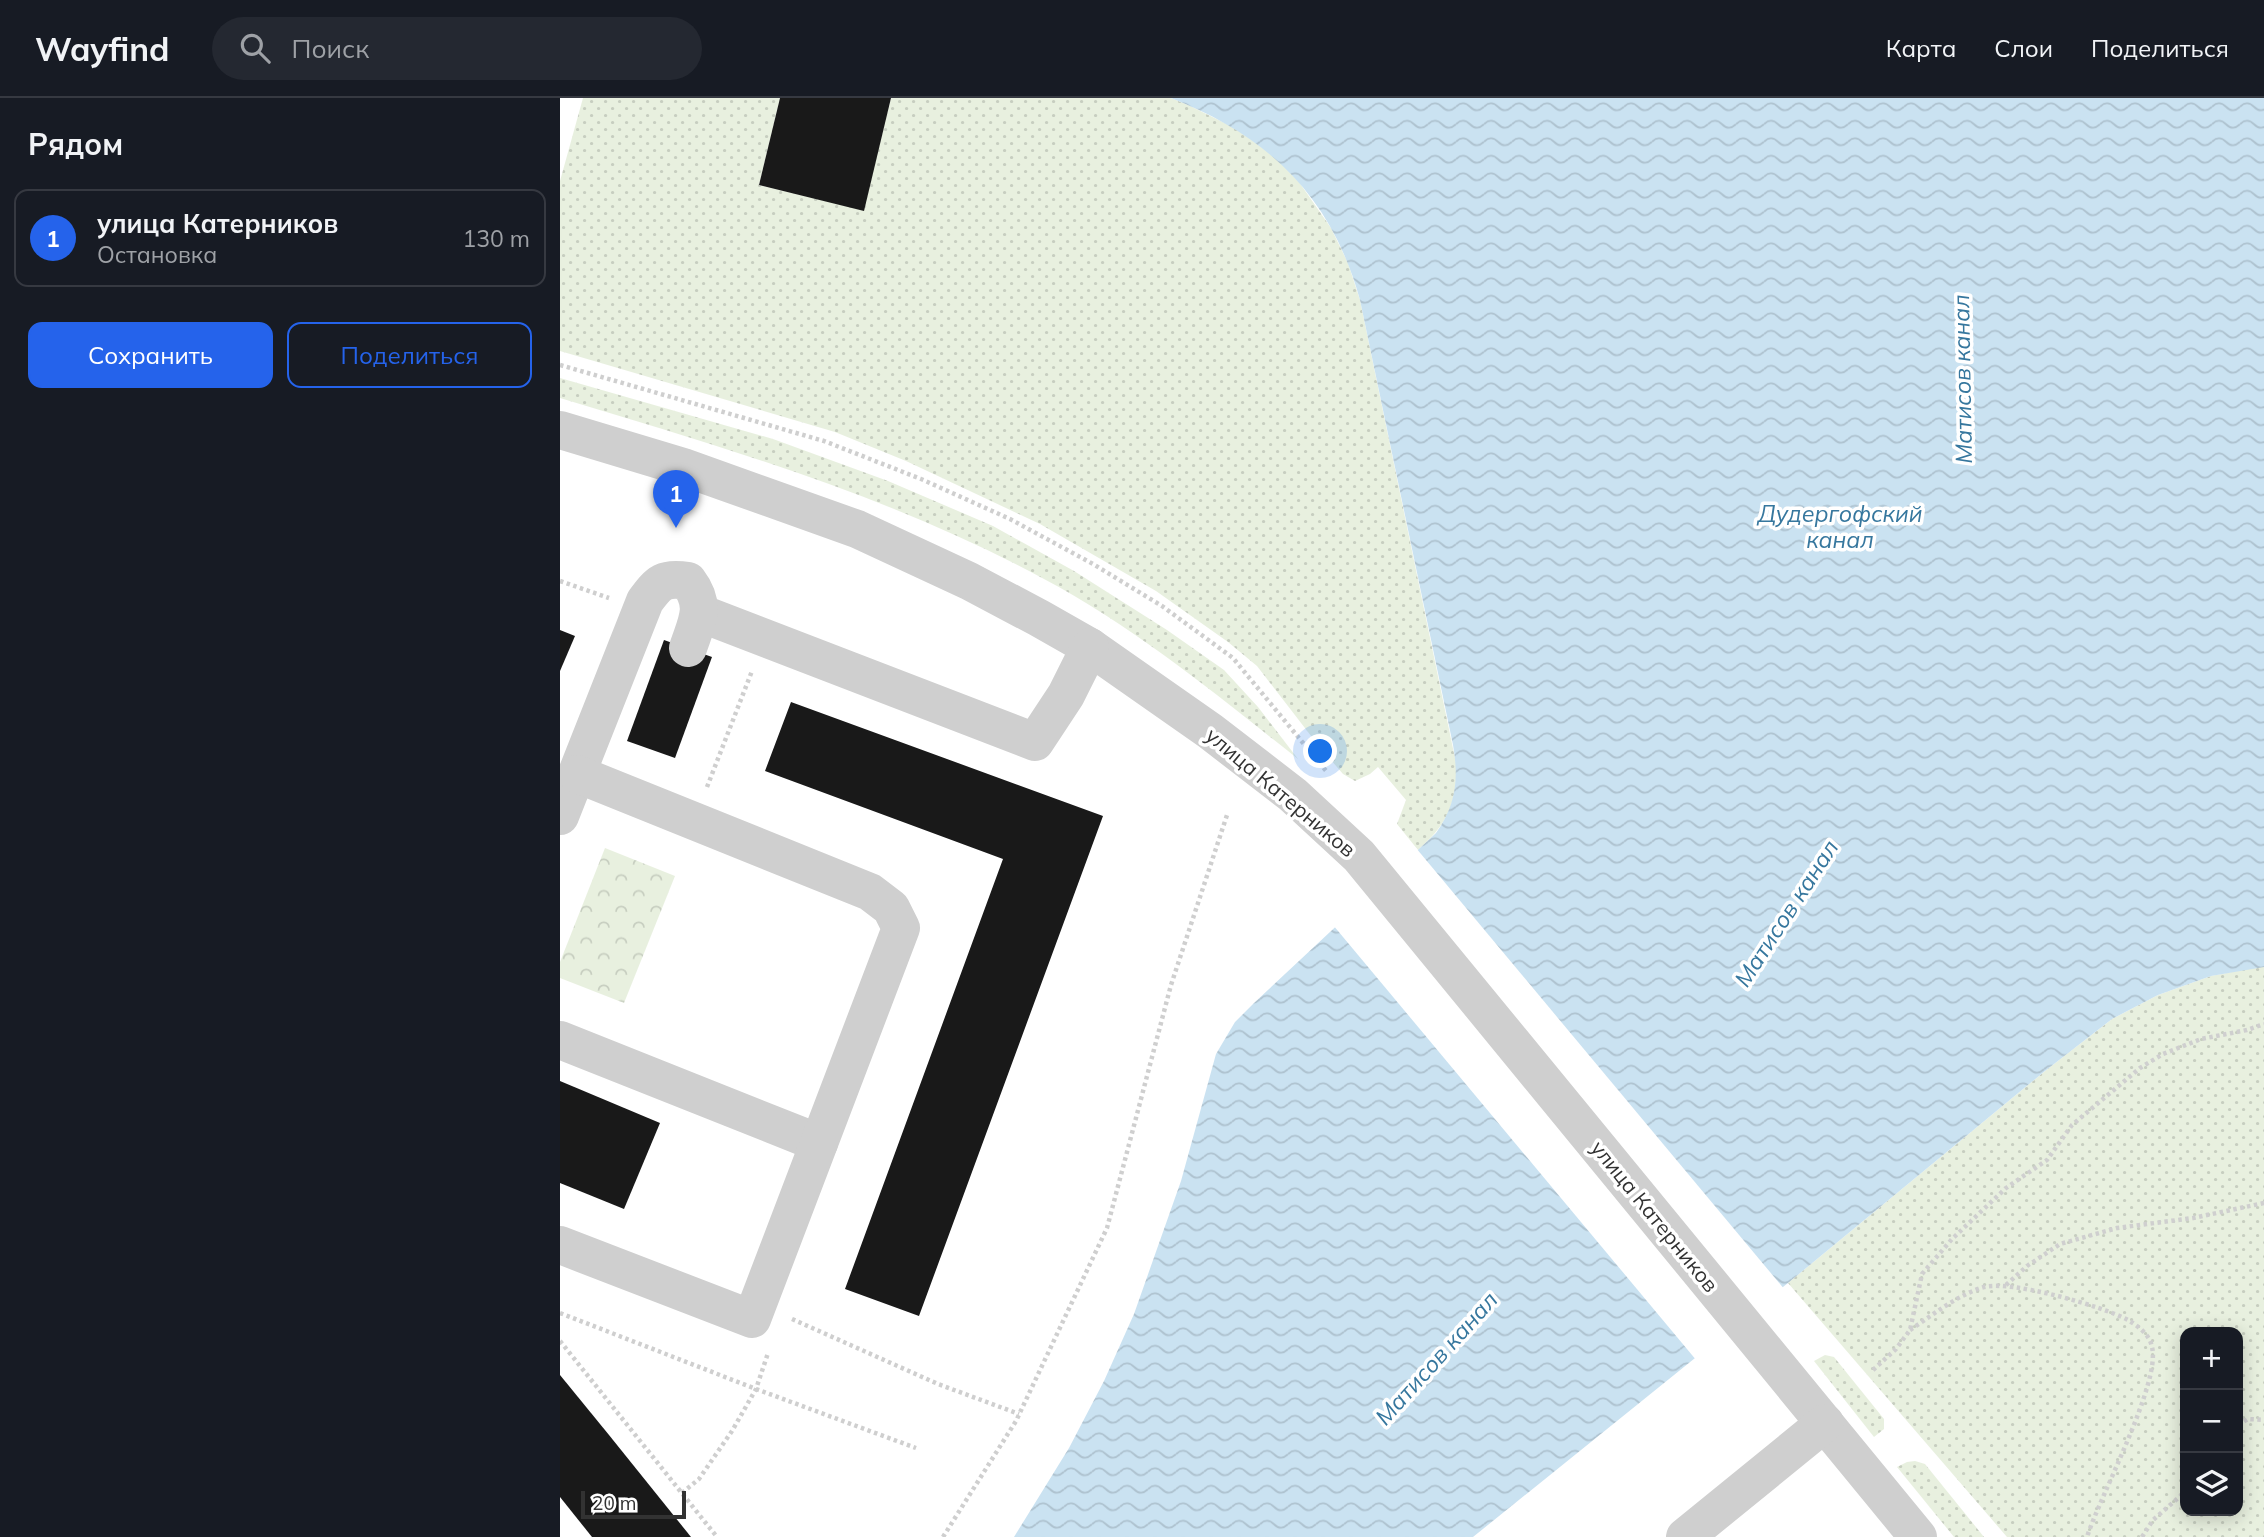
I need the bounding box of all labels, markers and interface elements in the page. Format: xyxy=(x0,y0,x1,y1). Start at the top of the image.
search box xyxy=(212,17,702,80)
text: Wayfind xyxy=(35,28,170,69)
icon: search xyxy=(236,29,274,67)
text: Поиск xyxy=(292,32,369,65)
text: Карта xyxy=(1886,33,1956,63)
text: Слои xyxy=(1994,33,2053,63)
text: Поделиться xyxy=(2091,33,2229,63)
text: Рядом xyxy=(28,125,123,163)
text: улица Катерников xyxy=(97,207,338,240)
text: 1 xyxy=(46,224,60,253)
text: 130 m xyxy=(462,224,530,253)
text: Остановка xyxy=(97,240,217,269)
water label: Матисов канал xyxy=(1946,294,1978,464)
button: Сохранить xyxy=(28,322,273,388)
button: Поделиться xyxy=(287,322,532,388)
pin: 1 xyxy=(653,470,699,528)
water label: Дудергофский канал xyxy=(1756,499,1922,554)
street label: улица Катерников xyxy=(1201,722,1361,862)
your location xyxy=(1303,734,1337,768)
water label: Матисов канал xyxy=(1728,834,1844,992)
street label: улица Катерников xyxy=(1586,1135,1724,1297)
water label: Матисов канал xyxy=(1369,1285,1503,1431)
map controls xyxy=(2180,1327,2243,1516)
button: + xyxy=(2180,1327,2243,1390)
button: − xyxy=(2180,1390,2243,1453)
button: layers xyxy=(2180,1453,2243,1516)
scale bar xyxy=(581,1488,686,1520)
text: 20 m xyxy=(592,1491,636,1515)

